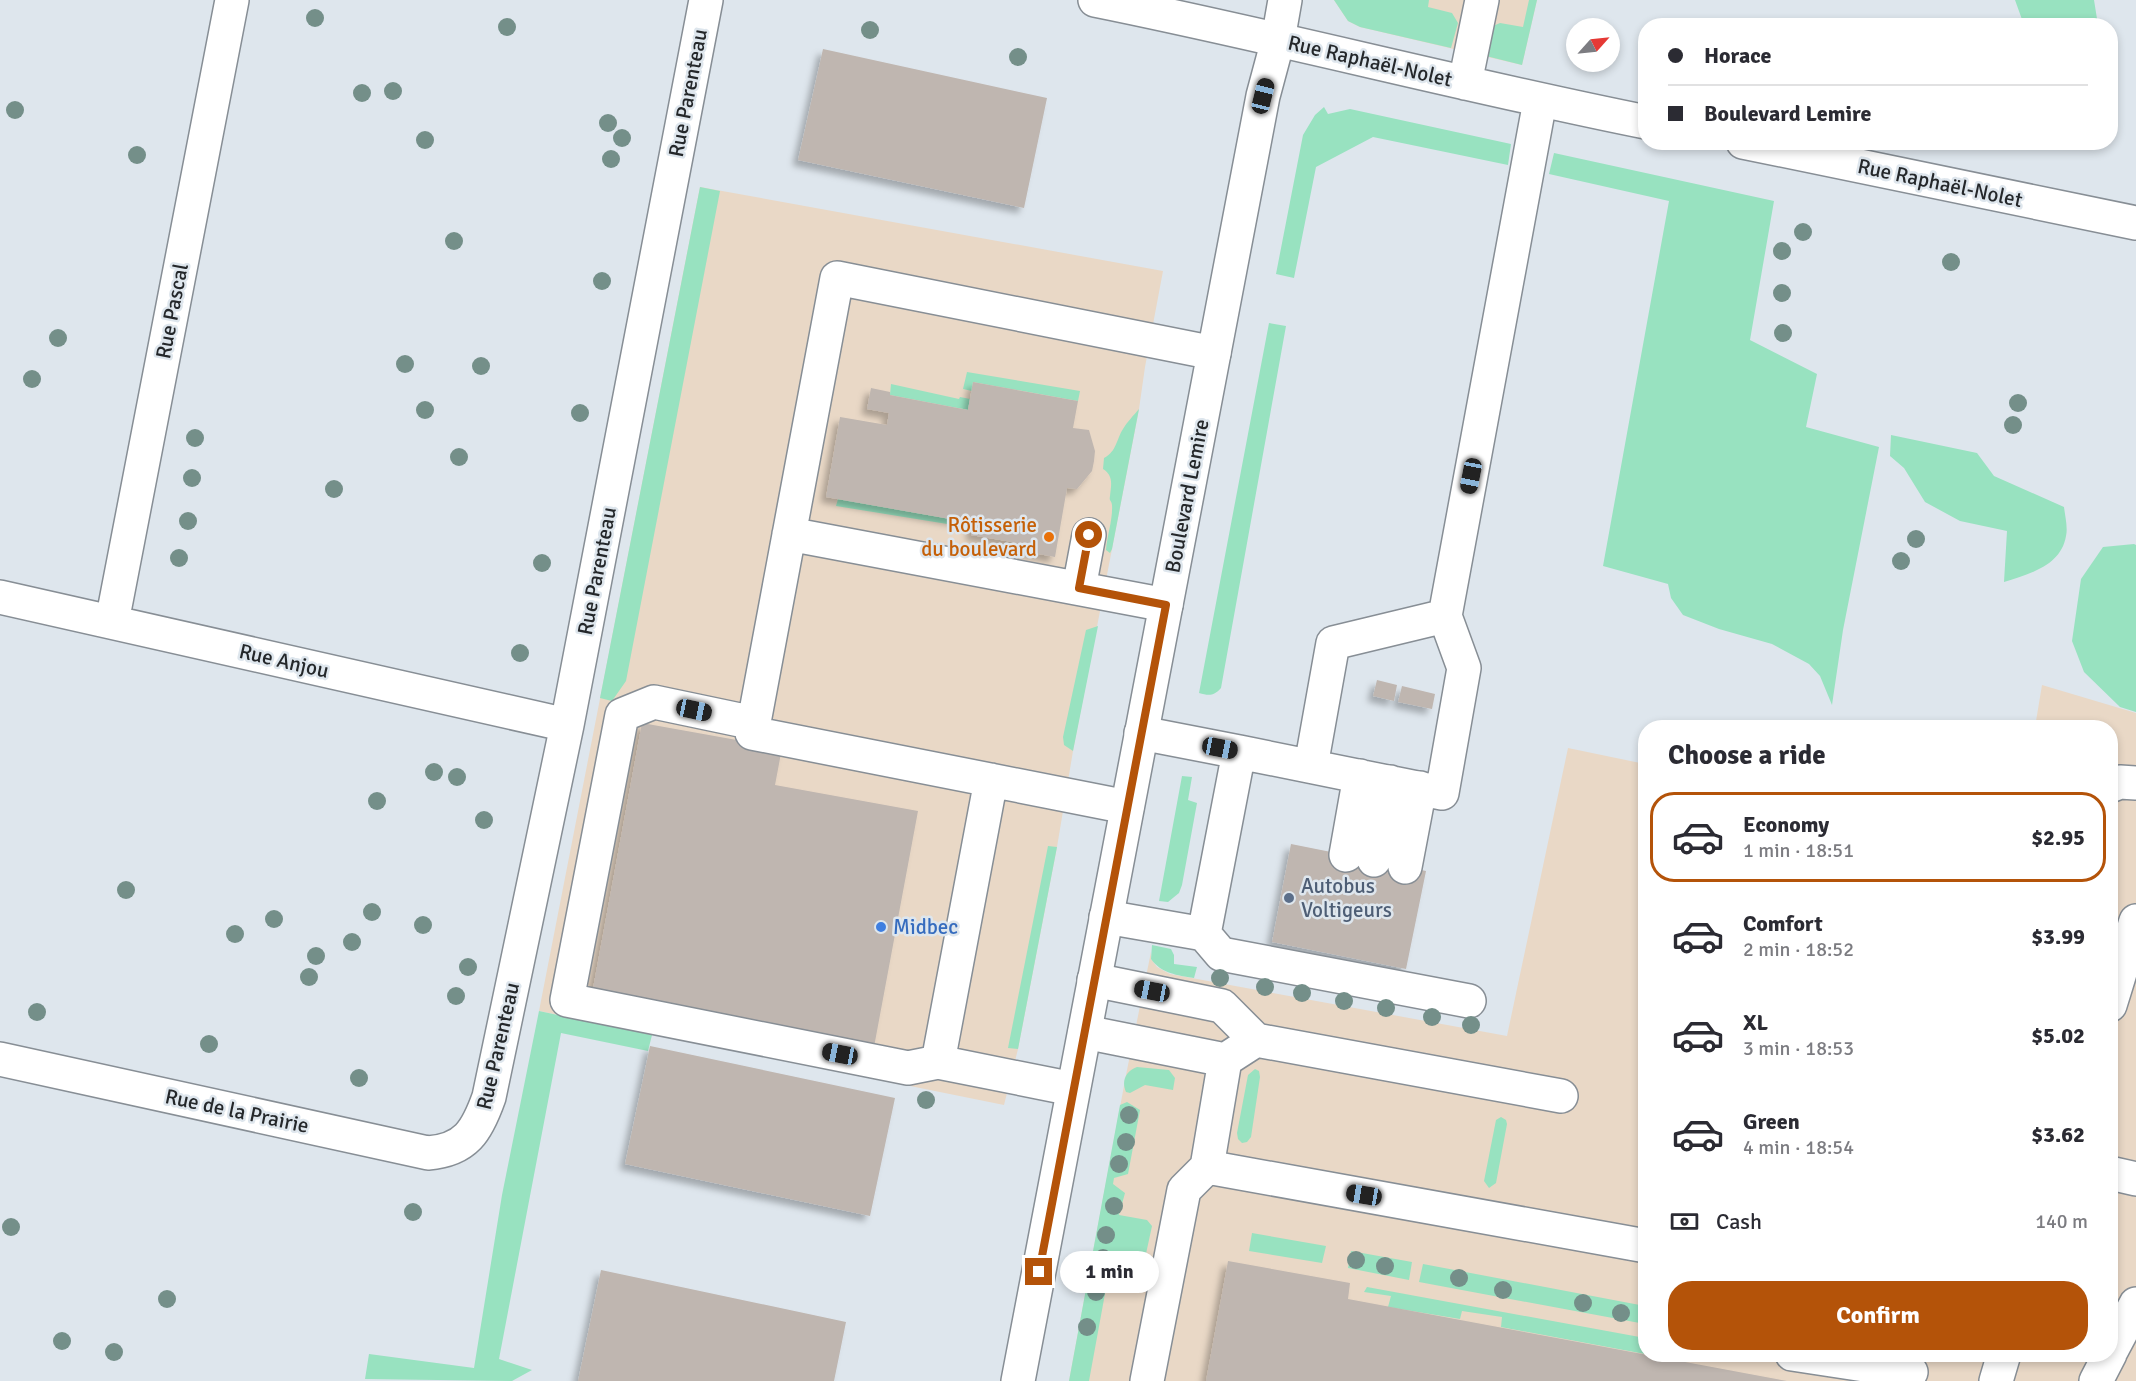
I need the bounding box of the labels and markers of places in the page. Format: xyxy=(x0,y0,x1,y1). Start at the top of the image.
place label: Rôtisserie du boulevard xyxy=(921,512,1037,562)
marker: Rôtisserie du boulevard xyxy=(1042,530,1056,544)
place label: Autobus Voltigeurs xyxy=(1301,873,1392,923)
marker: Autobus Voltigeurs xyxy=(1282,891,1296,905)
place label: Midbec xyxy=(893,914,958,940)
marker: Midbec xyxy=(874,920,888,934)

